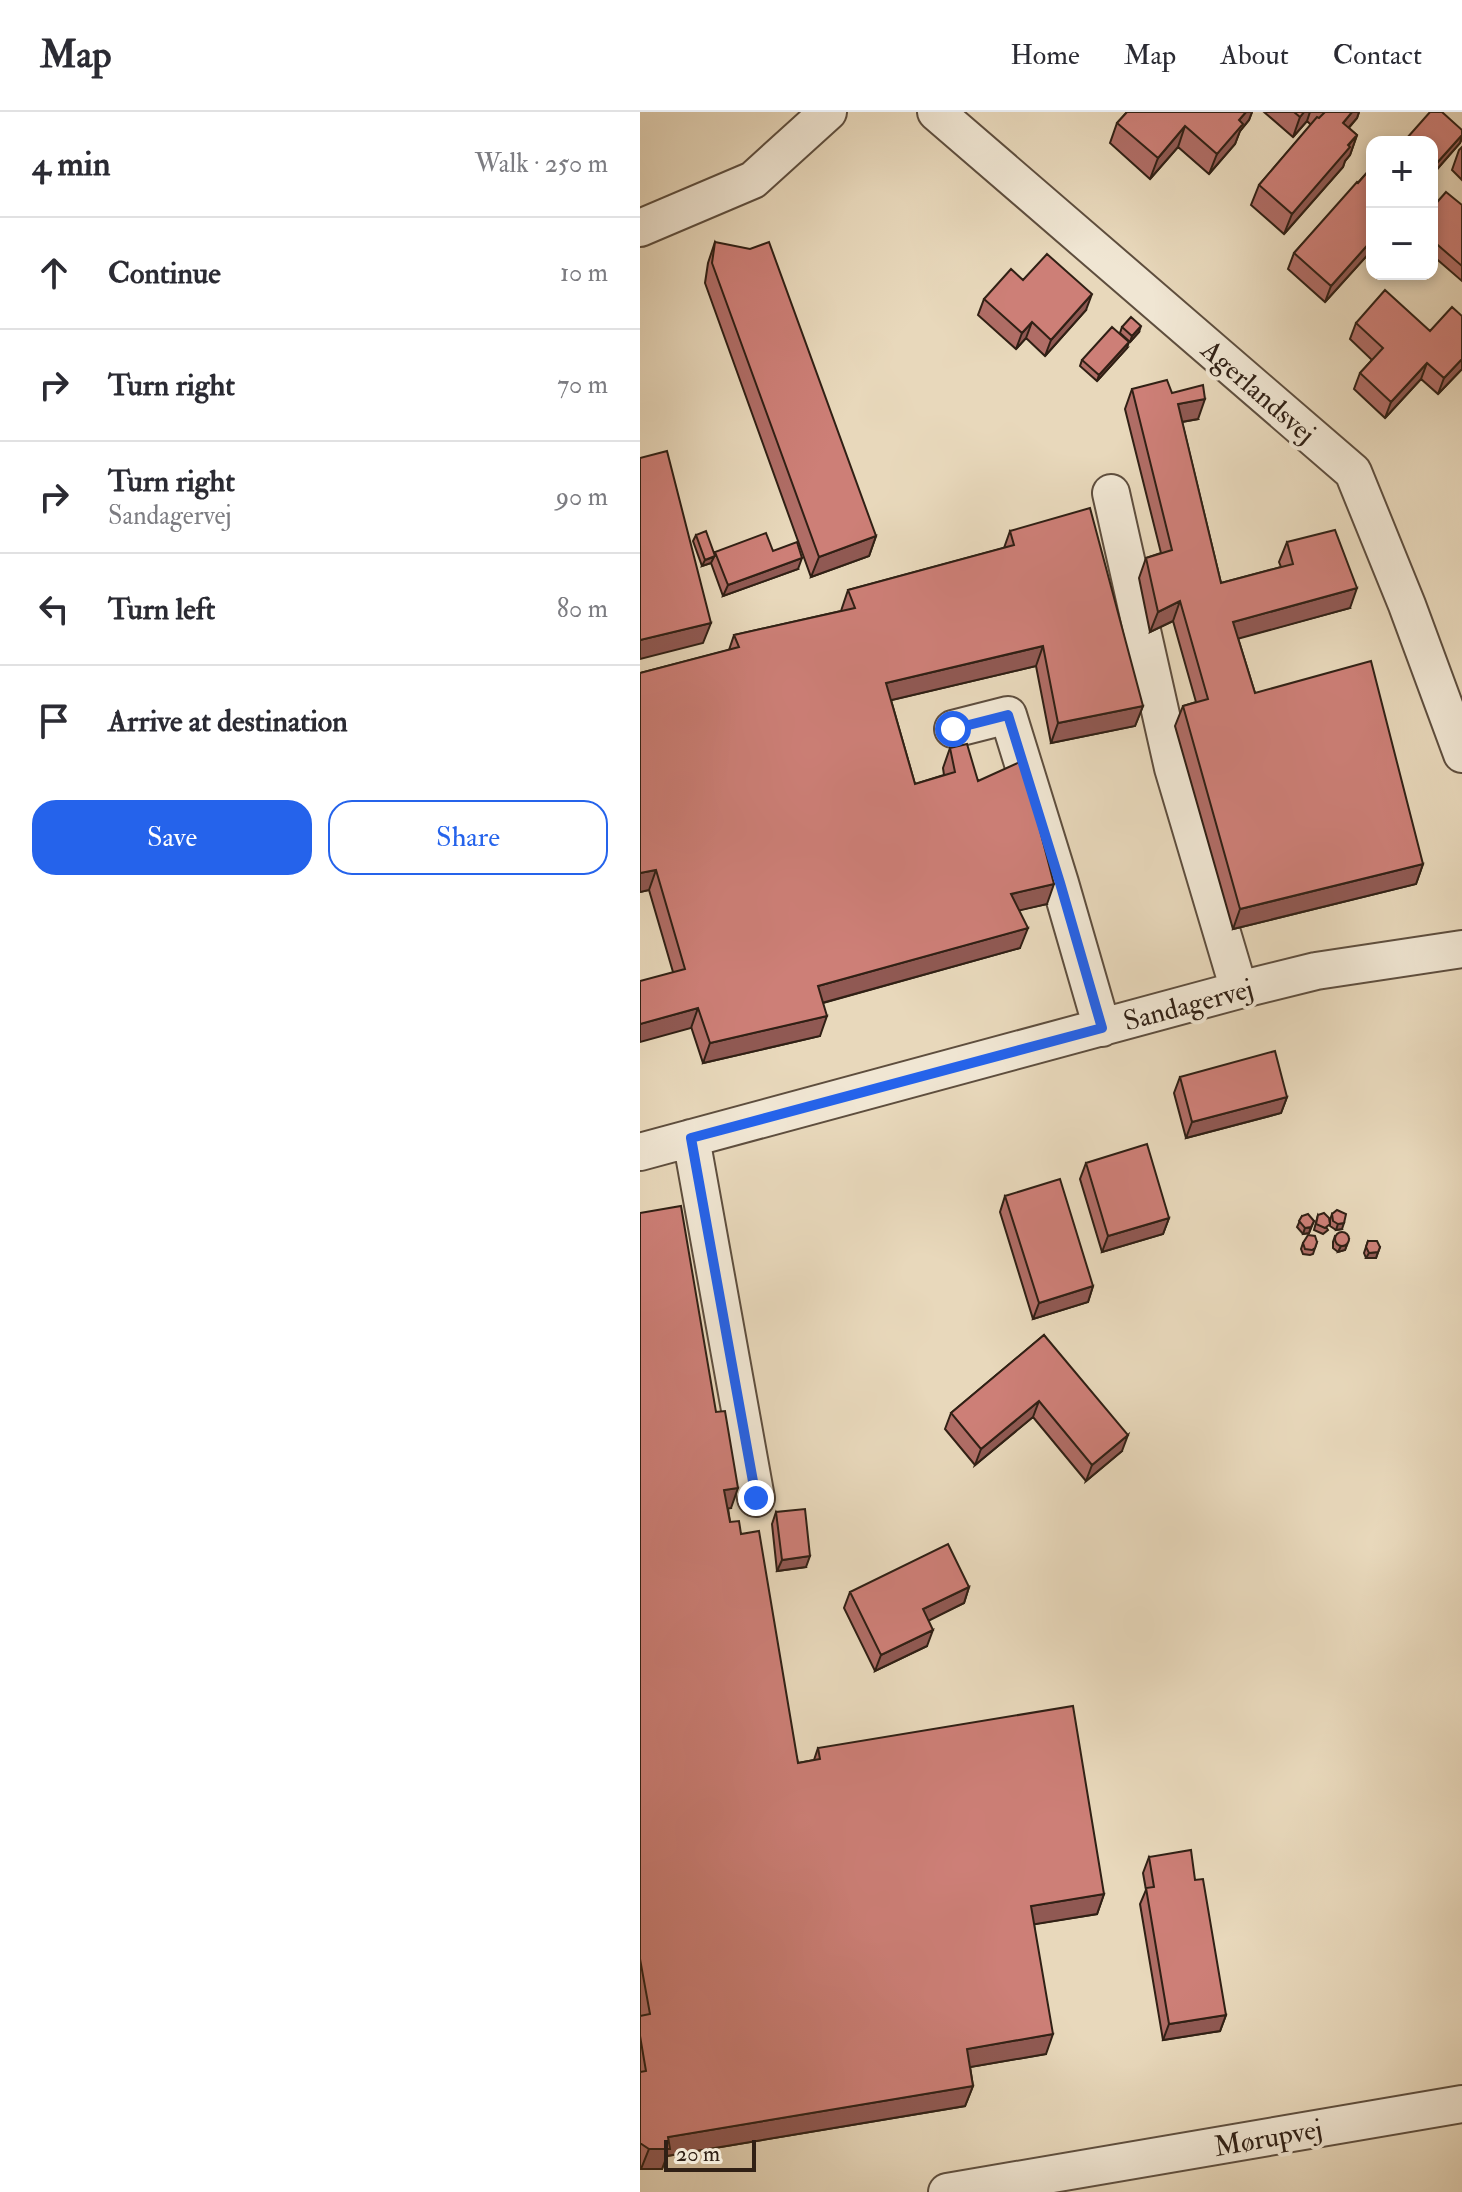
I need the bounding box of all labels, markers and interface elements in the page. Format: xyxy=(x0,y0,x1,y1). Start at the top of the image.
text: Map xyxy=(40,31,111,79)
text: Home xyxy=(1010,38,1080,73)
text: Map xyxy=(1124,38,1176,73)
text: About xyxy=(1220,38,1289,73)
text: Contact xyxy=(1333,38,1422,73)
map controls xyxy=(1366,136,1438,280)
button: + xyxy=(1366,136,1438,208)
text: 4 min xyxy=(32,143,110,186)
text: Walk · 250 m xyxy=(475,148,608,180)
button: − xyxy=(1366,208,1438,280)
icon: ahead xyxy=(32,251,76,295)
text: Continue xyxy=(108,255,221,292)
text: 10 m xyxy=(560,257,608,289)
street label: Agerlandsvej xyxy=(1193,332,1322,451)
icon: right xyxy=(32,363,76,407)
text: Turn right xyxy=(108,367,235,404)
text: 70 m xyxy=(557,369,608,401)
text: Turn right xyxy=(108,463,235,500)
icon: right xyxy=(32,475,76,519)
text: 90 m xyxy=(556,481,608,513)
text: Sandagervej xyxy=(108,500,231,532)
icon: left xyxy=(32,587,76,631)
text: Turn left xyxy=(108,591,215,628)
text: 80 m xyxy=(557,593,608,625)
icon: arrive xyxy=(32,699,76,743)
text: Arrive at destination xyxy=(108,703,348,740)
route start xyxy=(935,711,971,747)
button: Save xyxy=(32,800,312,875)
button: Share xyxy=(328,800,608,875)
street label: Sandagervej xyxy=(1120,971,1257,1040)
route end xyxy=(738,1480,774,1516)
street label: Mørupvej xyxy=(1212,2112,1325,2165)
scale bar xyxy=(664,2136,756,2172)
text: 20 m xyxy=(676,2140,720,2168)

